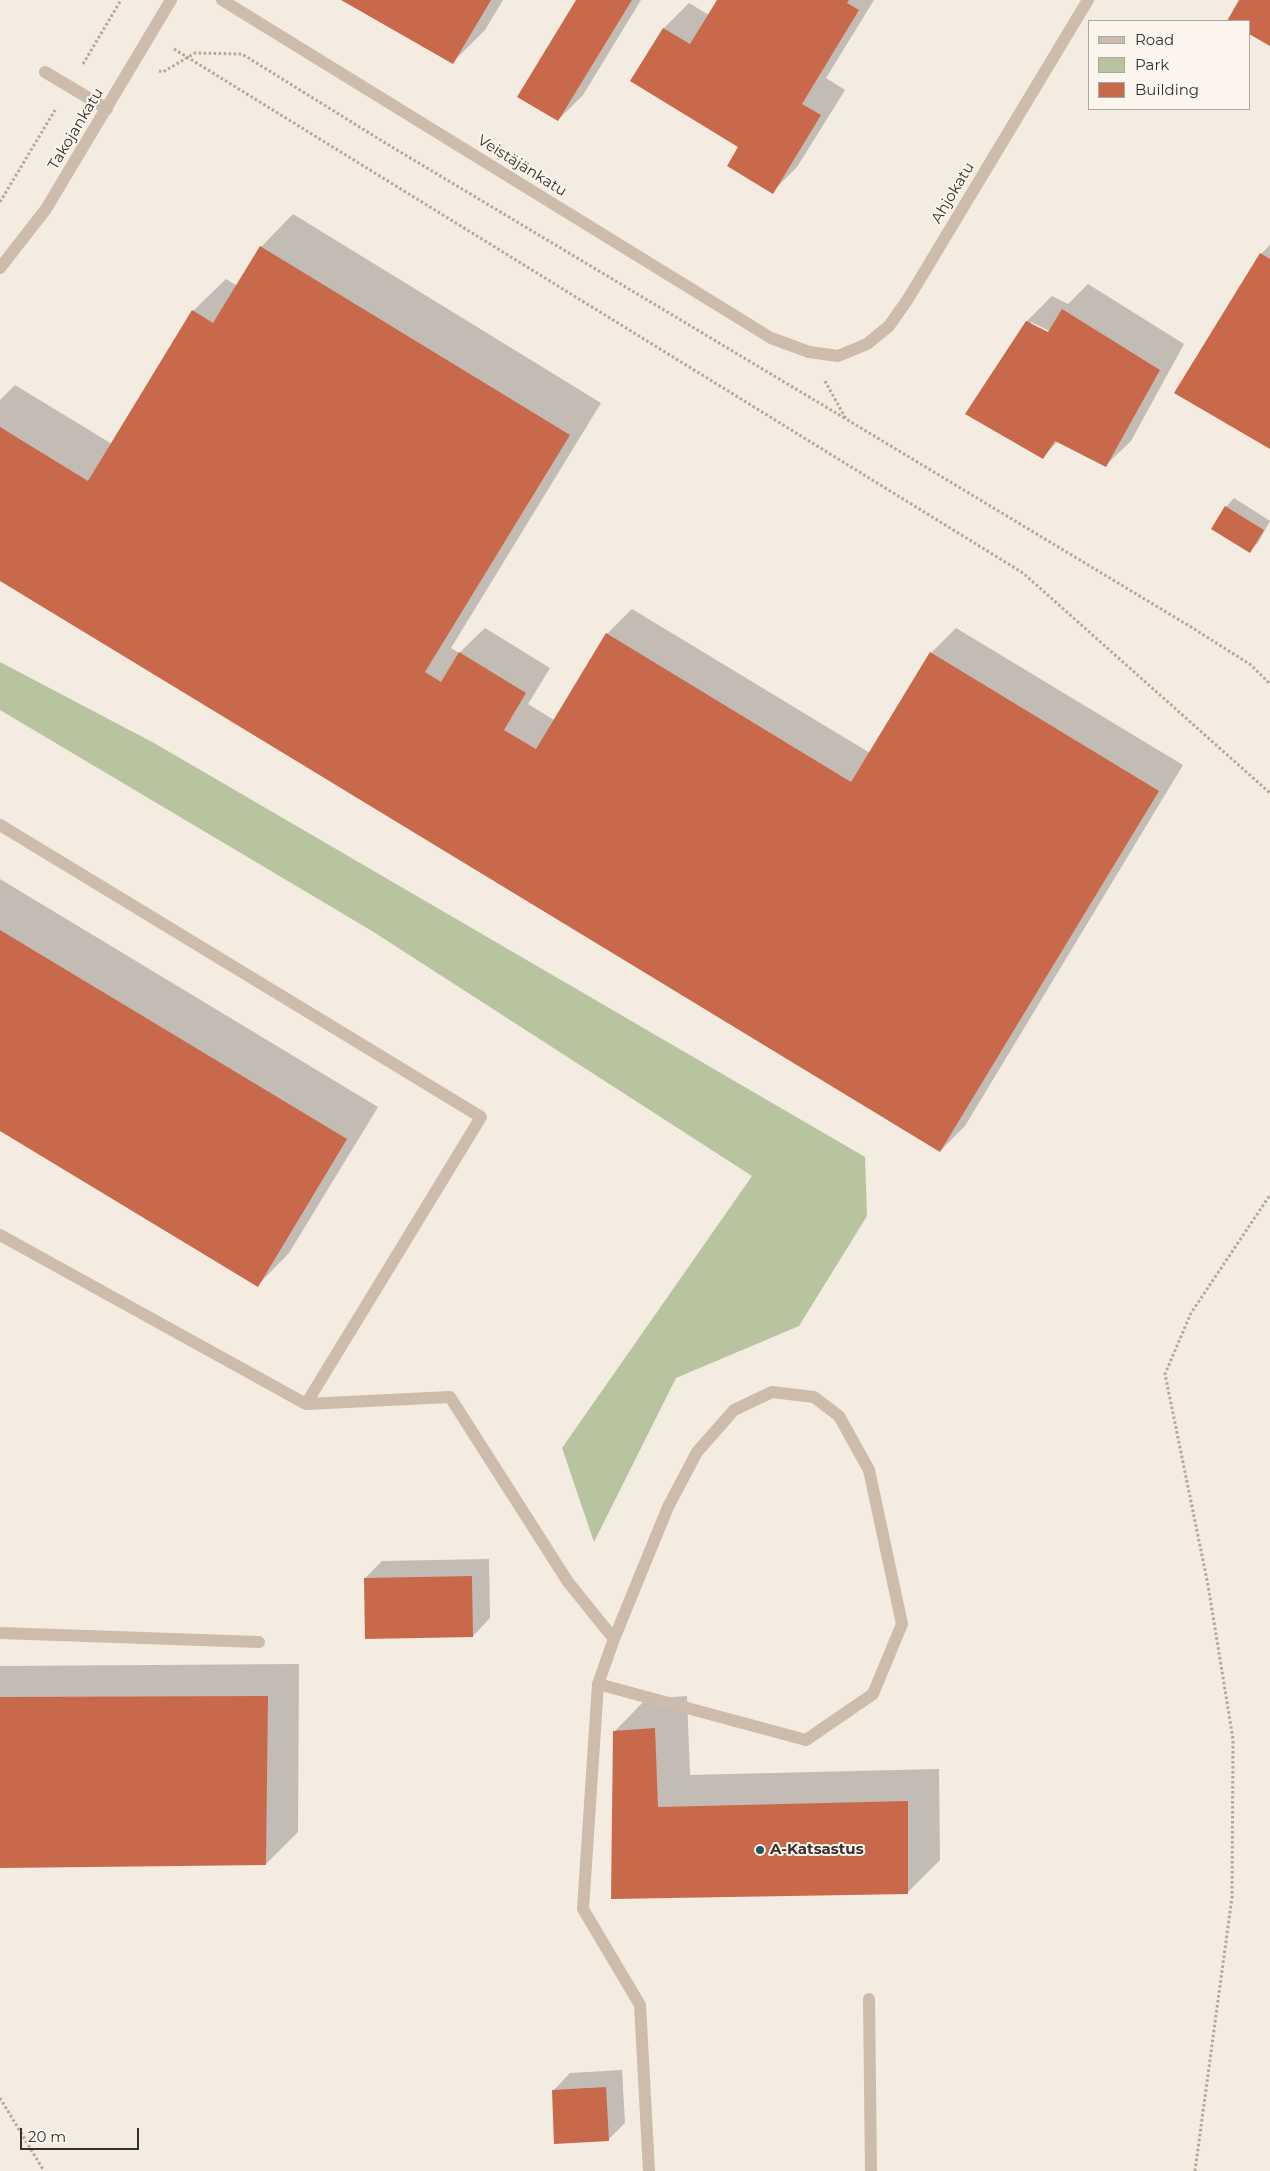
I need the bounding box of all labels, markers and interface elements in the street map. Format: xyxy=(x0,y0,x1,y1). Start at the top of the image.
legend xyxy=(1088,20,1250,110)
text: Road xyxy=(1135,30,1174,49)
text: Park xyxy=(1135,55,1169,74)
text: Building xyxy=(1135,80,1199,99)
street label: Takojankatu xyxy=(45,85,107,173)
street label: Veistäjänkatu xyxy=(474,131,570,201)
street label: Ahjokatu xyxy=(928,159,978,227)
place label: A-Katsastus xyxy=(770,1841,864,1859)
marker: A-Katsastus xyxy=(754,1844,766,1856)
scale bar xyxy=(22,2118,141,2150)
text: 20 m xyxy=(28,2127,66,2146)

